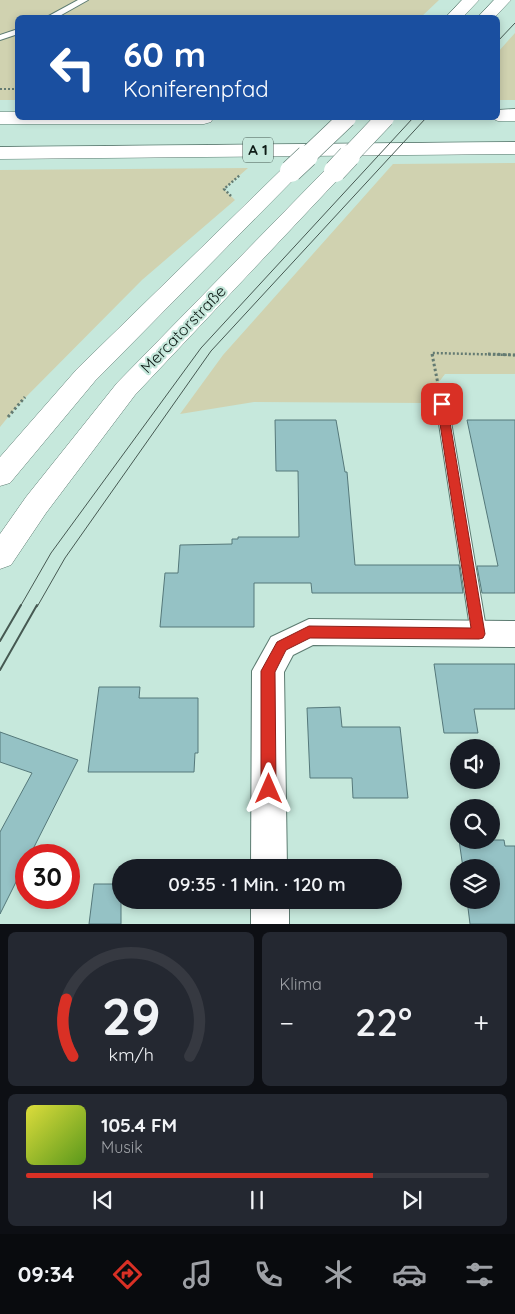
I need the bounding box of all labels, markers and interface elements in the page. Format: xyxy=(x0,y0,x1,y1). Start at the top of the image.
text: 60 m xyxy=(123,32,206,76)
icon: left xyxy=(40,35,105,100)
text: Koniferenpfad xyxy=(123,75,269,103)
road number: A 1 xyxy=(243,138,273,162)
street label: Mercatorstraße xyxy=(136,281,230,377)
pin xyxy=(421,383,463,425)
icon: arrive xyxy=(428,390,456,418)
map controls xyxy=(450,739,500,909)
button: sound xyxy=(450,739,500,789)
position arrow xyxy=(242,762,294,814)
button: search xyxy=(450,799,500,849)
speed limit sign: 30 xyxy=(15,844,80,909)
button: layers xyxy=(450,859,500,909)
text: 09:35 · 1 Min. · 120 m xyxy=(168,872,346,896)
text: Klima xyxy=(280,974,322,994)
text: 29 xyxy=(101,983,160,1048)
text: 22° xyxy=(355,998,412,1046)
text: − xyxy=(280,1005,294,1040)
text: + xyxy=(473,1005,489,1040)
text: km/h xyxy=(108,1043,153,1065)
text: 105.4 FM xyxy=(101,1113,177,1137)
text: Musik xyxy=(101,1137,143,1157)
icon: previous xyxy=(89,1186,117,1214)
icon: pause xyxy=(243,1186,271,1214)
icon: next xyxy=(398,1186,426,1214)
icon: directions xyxy=(110,1257,145,1292)
icon: music xyxy=(180,1257,215,1292)
icon: phone xyxy=(251,1257,286,1292)
icon: climate xyxy=(321,1257,356,1292)
icon: car xyxy=(392,1257,427,1292)
icon: filters xyxy=(462,1257,497,1292)
text: 09:34 xyxy=(18,1260,74,1288)

